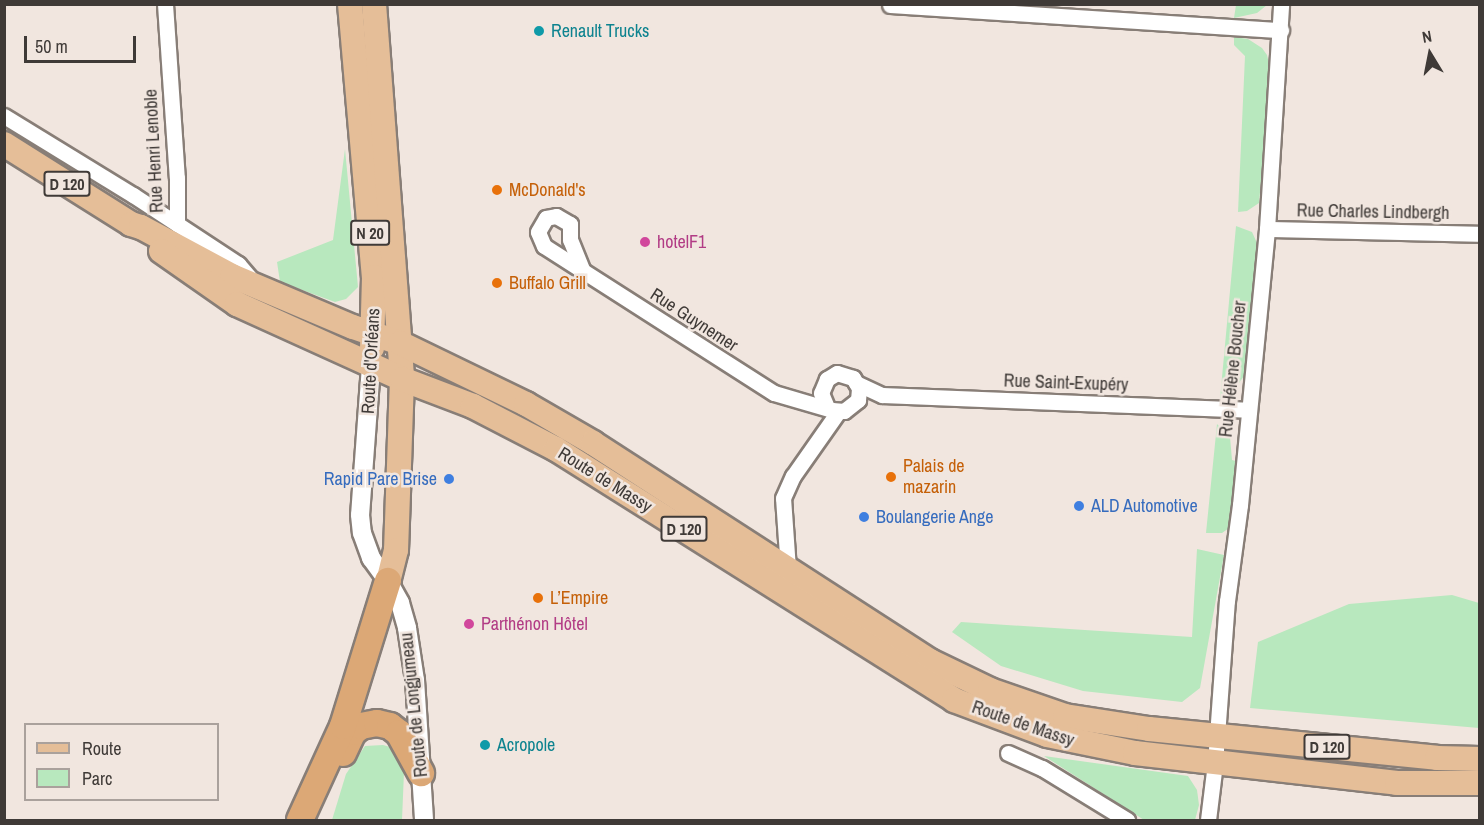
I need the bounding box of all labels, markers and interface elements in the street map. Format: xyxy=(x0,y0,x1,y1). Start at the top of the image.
place label: Renault Trucks xyxy=(551,20,650,42)
scale bar xyxy=(27,24,140,62)
marker: Renault Trucks xyxy=(532,24,546,38)
north arrow xyxy=(1400,24,1460,84)
text: N xyxy=(1420,25,1433,48)
text: 50 m xyxy=(35,34,68,59)
street label: Rue Henri Lenoble xyxy=(140,89,168,213)
road number: D 120 xyxy=(43,171,91,197)
place label: McDonald's xyxy=(509,179,586,201)
marker: McDonald's xyxy=(490,183,504,197)
street label: Rue Charles Lindbergh xyxy=(1297,200,1449,224)
road number: N 20 xyxy=(349,220,391,246)
place label: hotelF1 xyxy=(657,231,706,253)
marker: hotelF1 xyxy=(638,235,652,249)
place label: Buffalo Grill xyxy=(509,272,586,294)
marker: Buffalo Grill xyxy=(490,276,504,290)
street label: Rue Guynemer xyxy=(646,284,742,356)
street label: Rue Hélène Boucher xyxy=(1215,300,1251,438)
street label: Route d'Orléans xyxy=(357,307,385,415)
street label: Rue Saint-Exupéry xyxy=(1003,370,1129,396)
street label: Route de Massy xyxy=(554,443,656,517)
place label: Palais de mazarin xyxy=(903,456,965,498)
place label: Rapid Pare Brise xyxy=(324,468,437,490)
marker: Palais de mazarin xyxy=(884,470,898,484)
marker: Rapid Pare Brise xyxy=(442,472,456,486)
place label: ALD Automotive xyxy=(1091,495,1198,517)
marker: ALD Automotive xyxy=(1072,499,1086,513)
place label: Boulangerie Ange xyxy=(876,506,994,528)
marker: Boulangerie Ange xyxy=(857,510,871,524)
road number: D 120 xyxy=(660,516,708,542)
place label: L’Empire xyxy=(550,587,608,609)
marker: L’Empire xyxy=(531,591,545,605)
place label: Parthénon Hôtel xyxy=(481,613,588,635)
marker: Parthénon Hôtel xyxy=(462,617,476,631)
street label: Route de Longjumeau xyxy=(396,632,432,778)
street label: Route de Massy xyxy=(969,696,1077,752)
legend xyxy=(24,723,219,801)
place label: Acropole xyxy=(497,734,555,756)
road number: D 120 xyxy=(1303,734,1351,760)
text: Route xyxy=(82,736,121,761)
marker: Acropole xyxy=(478,738,492,752)
text: Parc xyxy=(82,766,112,791)

